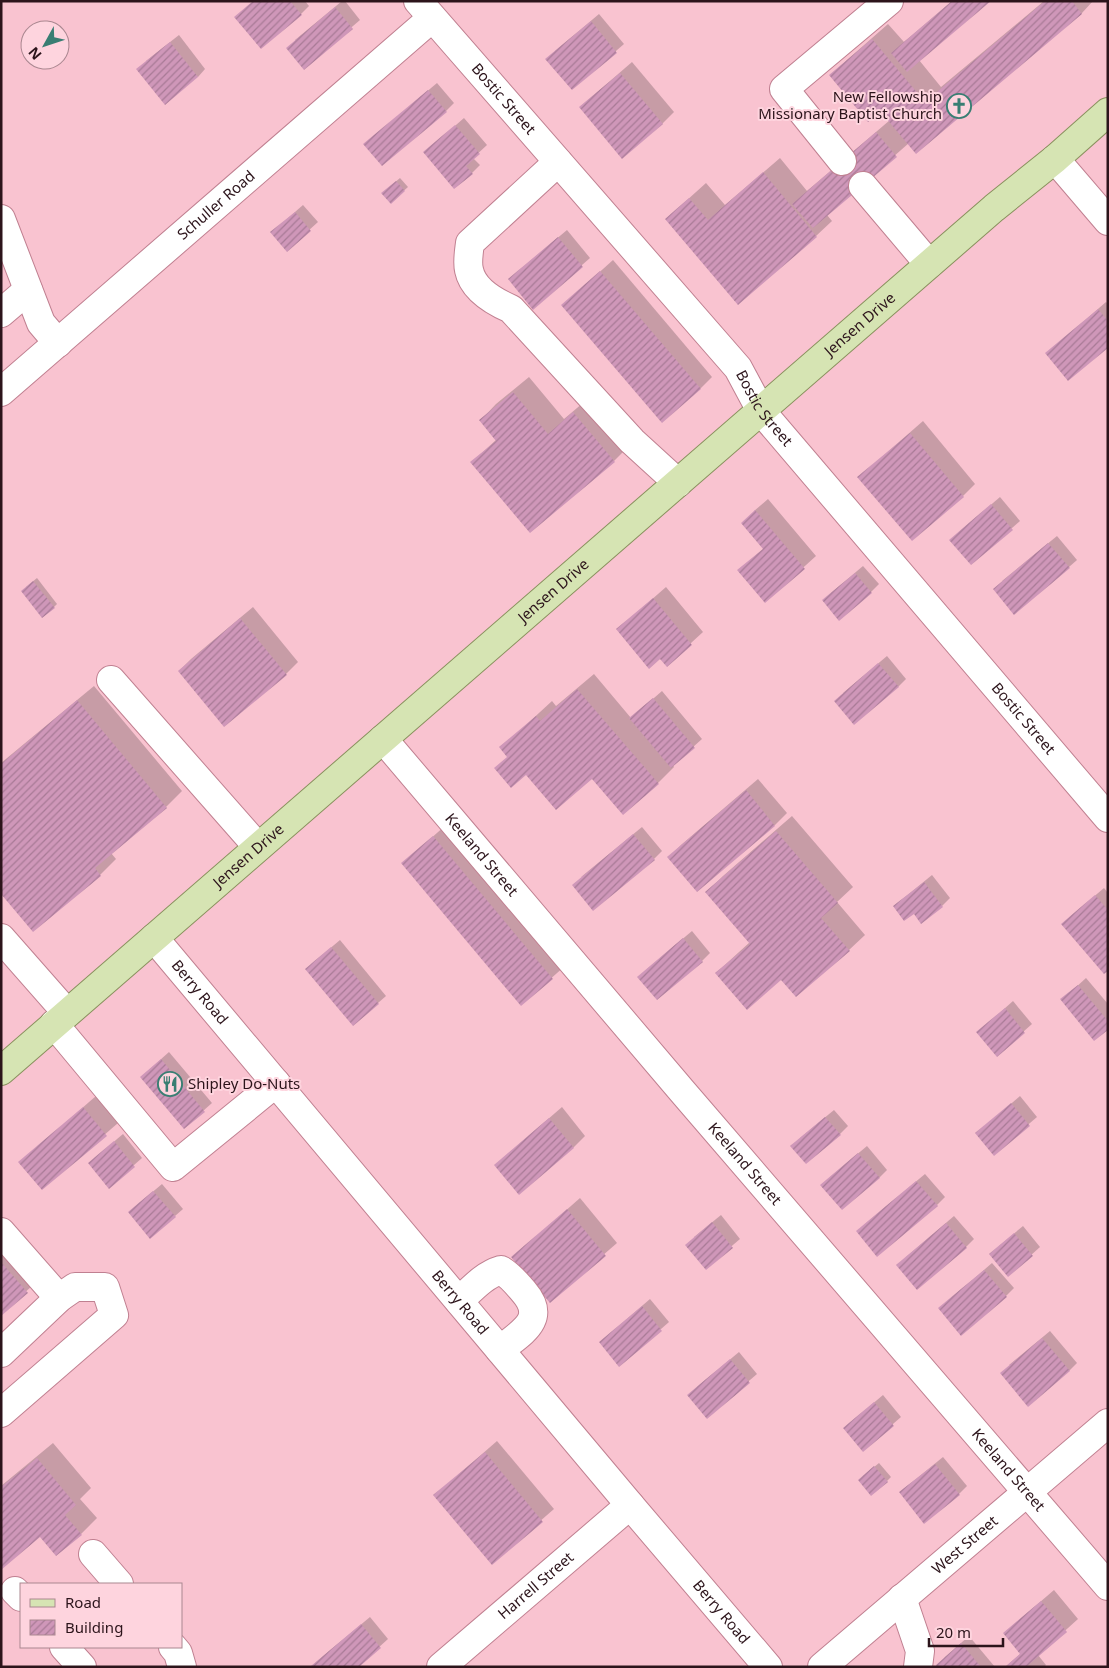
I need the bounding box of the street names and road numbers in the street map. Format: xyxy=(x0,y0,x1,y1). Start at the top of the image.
street label: Bostic Street xyxy=(468,58,541,139)
street label: Schuller Road xyxy=(173,165,259,244)
street label: Jensen Drive xyxy=(818,287,899,361)
street label: Bostic Street xyxy=(732,366,798,450)
street label: Jensen Drive xyxy=(512,554,593,628)
street label: Bostic Street xyxy=(988,678,1061,759)
street label: Keeland Street xyxy=(441,809,523,900)
street label: Jensen Drive xyxy=(207,819,288,893)
street label: Berry Road xyxy=(168,955,233,1028)
street label: Keeland Street xyxy=(704,1118,787,1209)
street label: Berry Road xyxy=(428,1266,494,1338)
street label: Keeland Street xyxy=(968,1424,1051,1515)
street label: West Street xyxy=(927,1510,1002,1578)
street label: Harrell Street xyxy=(493,1546,578,1623)
street label: Berry Road xyxy=(689,1575,755,1648)

